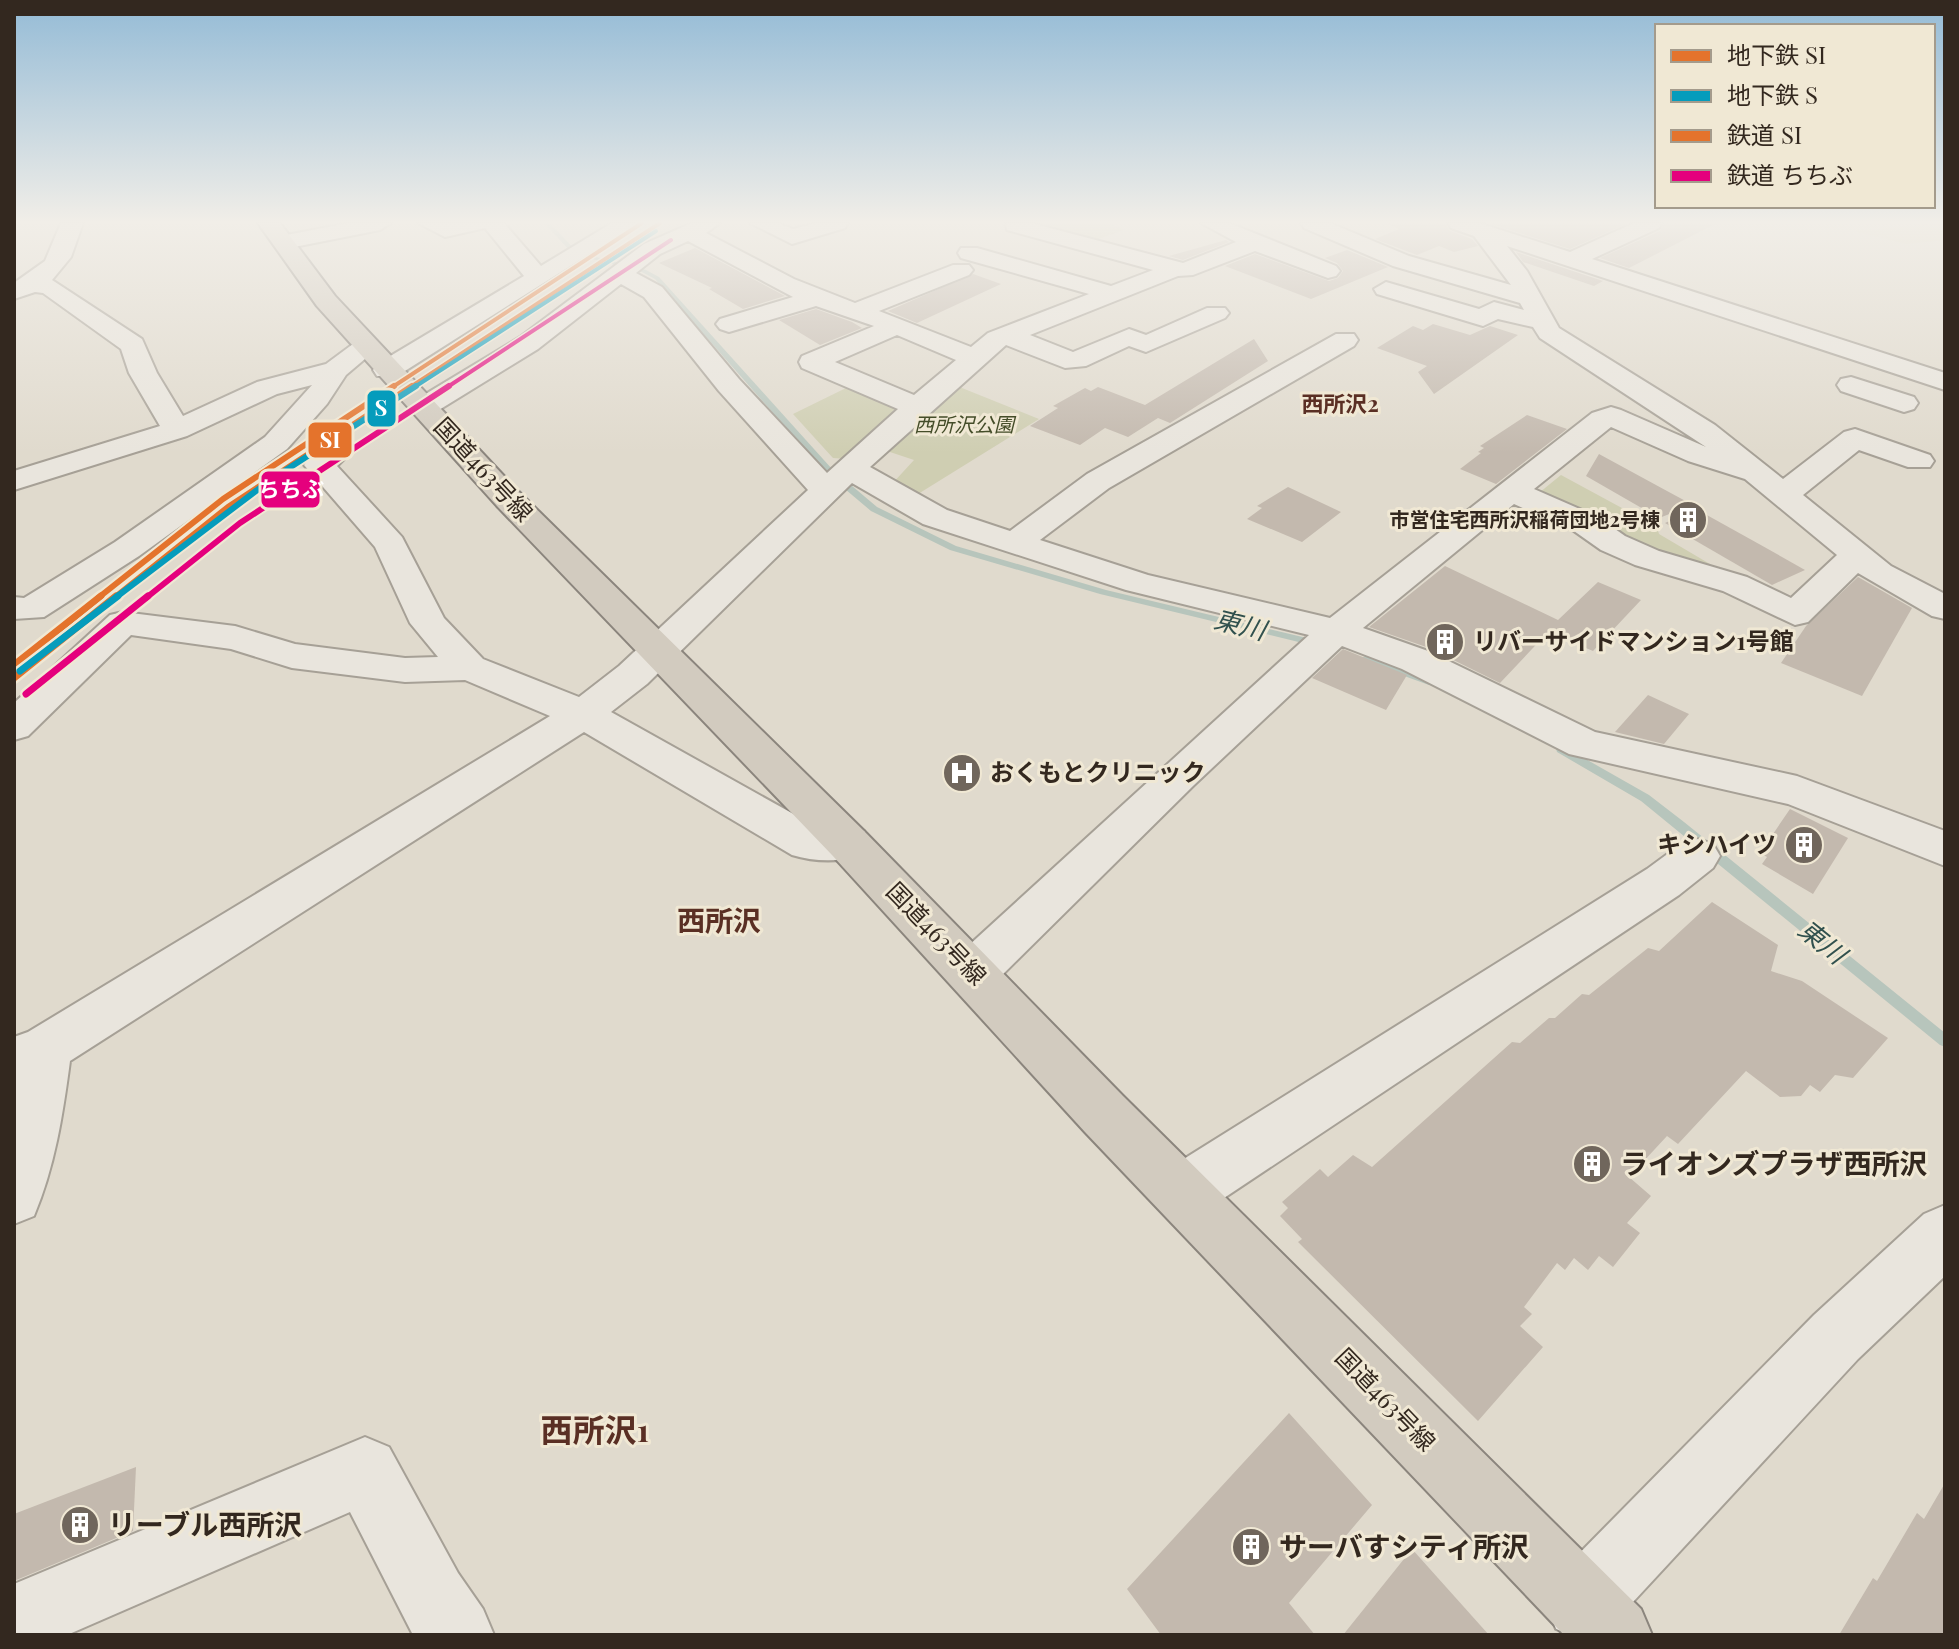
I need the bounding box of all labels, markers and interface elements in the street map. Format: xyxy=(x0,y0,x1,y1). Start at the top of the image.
legend xyxy=(1655,24,1935,208)
text: 地下鉄 SI xyxy=(1727,38,1826,70)
text: 地下鉄 S xyxy=(1727,78,1818,110)
text: 鉄道 SI xyxy=(1727,118,1802,150)
text: 鉄道 ちちぶ xyxy=(1727,158,1853,190)
district label: 西所沢2 xyxy=(1301,388,1379,418)
line badge: S xyxy=(366,389,397,428)
text: S xyxy=(375,392,387,422)
street label: 国道463号線 xyxy=(428,410,541,527)
park label: 西所沢公園 xyxy=(914,410,1017,437)
line badge: SI xyxy=(307,421,353,459)
text: SI xyxy=(319,424,341,454)
line badge: ちちぶ xyxy=(260,470,321,509)
text: ちちぶ xyxy=(258,473,324,503)
building icon: 市営住宅西所沢稲荷団地2号棟 xyxy=(1667,499,1709,541)
place label: 市営住宅西所沢稲荷団地2号棟 xyxy=(1390,505,1660,532)
water label: 東川 xyxy=(1211,600,1273,648)
building icon: リバーサイドマンション1号館 xyxy=(1424,621,1466,663)
place label: リバーサイドマンション1号館 xyxy=(1473,624,1794,656)
hospital icon: おくもとクリニック xyxy=(941,752,983,794)
place label: おくもとクリニック xyxy=(990,755,1206,787)
building icon: キシハイツ xyxy=(1783,824,1825,866)
place label: キシハイツ xyxy=(1657,827,1776,859)
street label: 国道463号線 xyxy=(880,874,994,991)
district label: 西所沢 xyxy=(677,901,761,938)
water label: 東川 xyxy=(1792,911,1856,973)
building icon: ライオンズプラザ西所沢 xyxy=(1571,1143,1613,1185)
place label: ライオンズプラザ西所沢 xyxy=(1620,1144,1927,1181)
street label: 国道463号線 xyxy=(1329,1340,1443,1457)
district label: 西所沢1 xyxy=(541,1407,649,1450)
building icon: リーブル西所沢 xyxy=(59,1504,101,1546)
place label: リーブル西所沢 xyxy=(108,1505,302,1542)
building icon: サーバすシティ所沢 xyxy=(1230,1526,1272,1568)
place label: サーバすシティ所沢 xyxy=(1279,1527,1529,1564)

